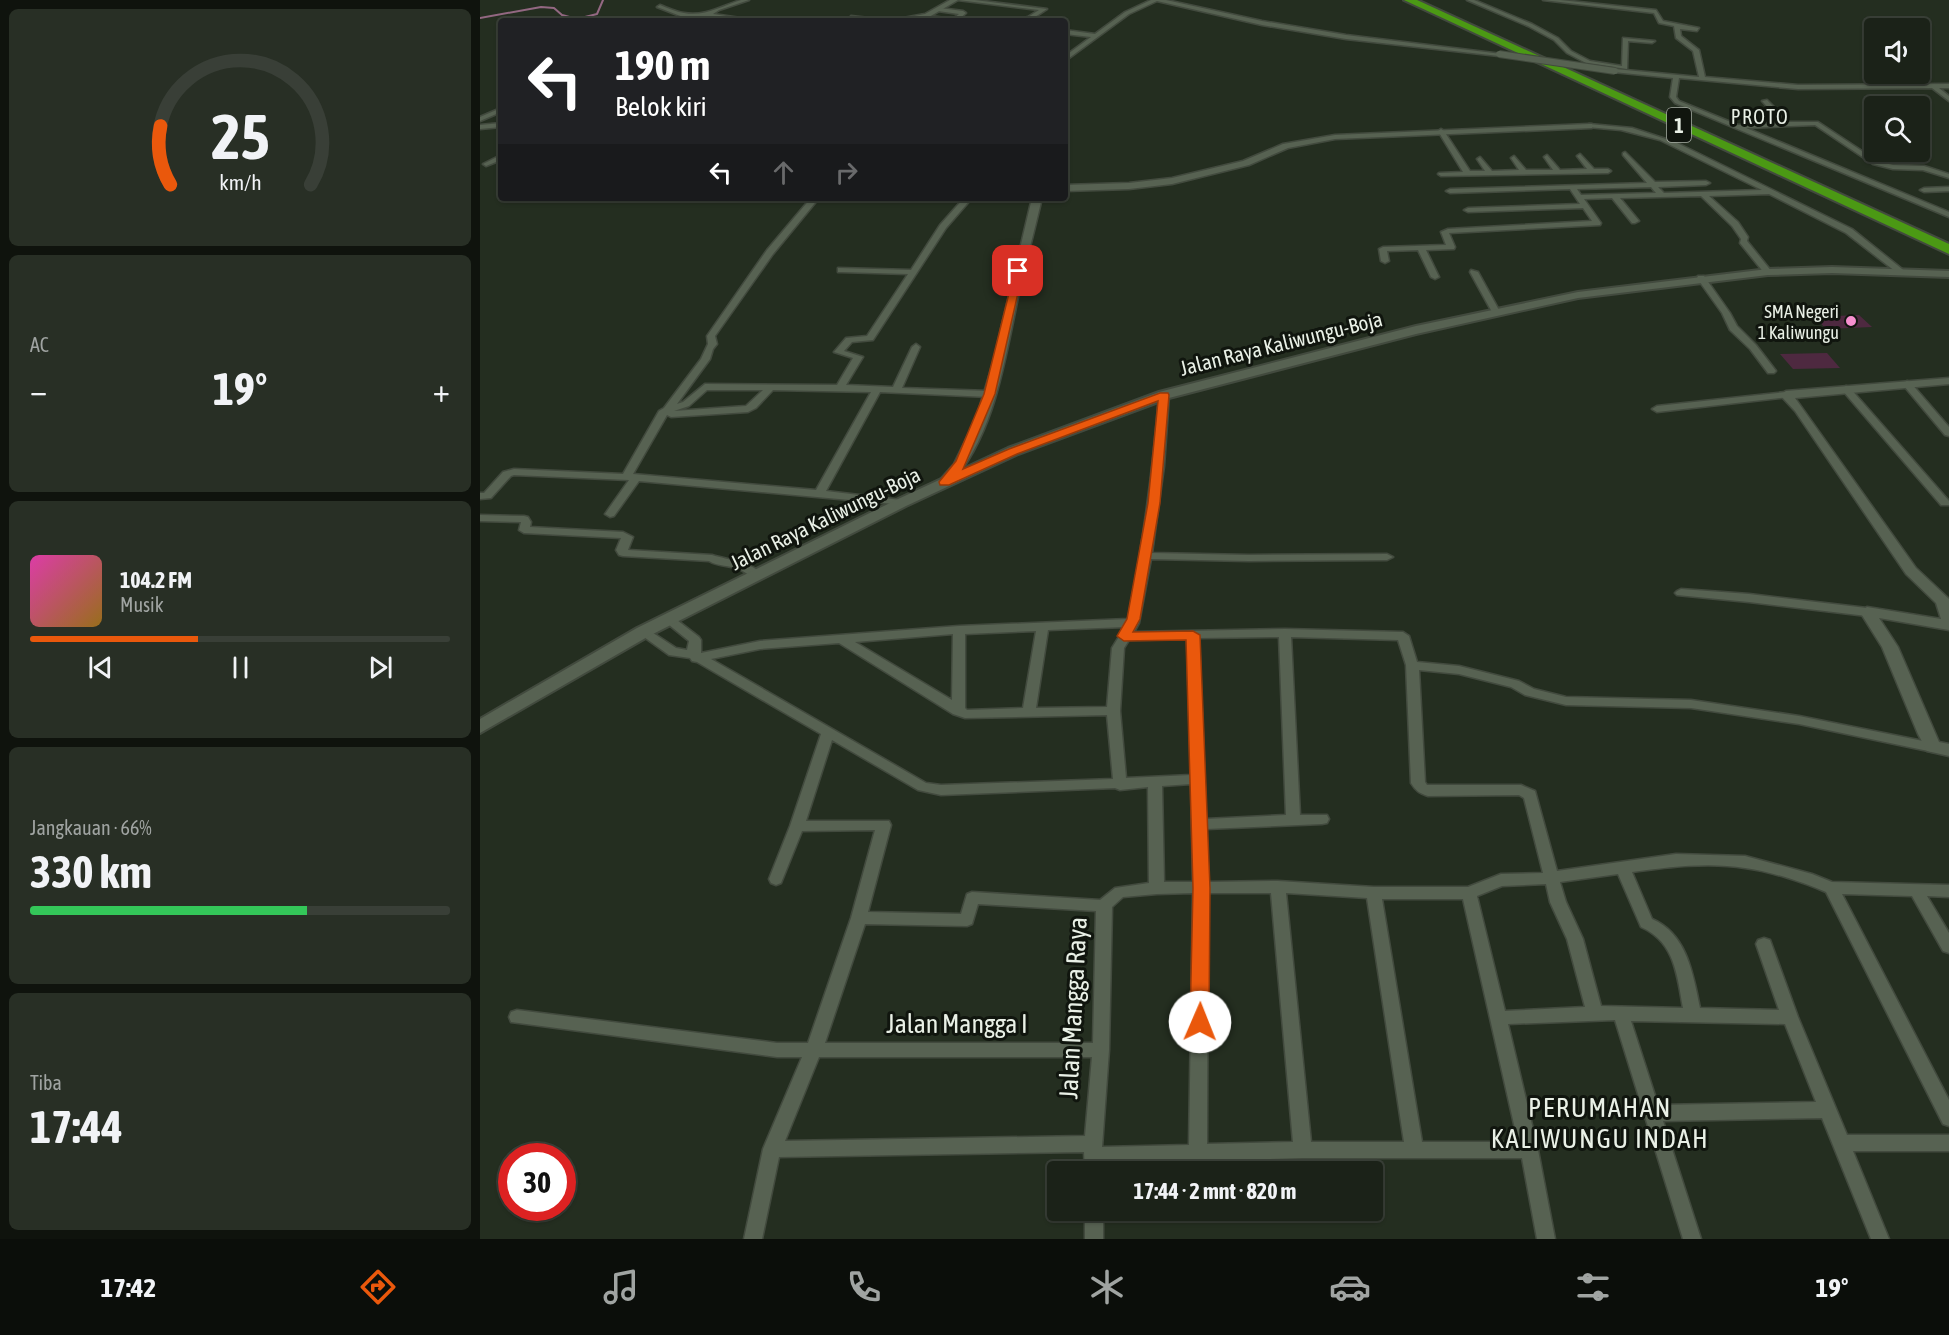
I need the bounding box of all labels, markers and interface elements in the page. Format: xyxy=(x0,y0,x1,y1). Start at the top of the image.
map controls xyxy=(1864,18,1930,162)
button: sound xyxy=(1864,18,1930,84)
text: 190 m xyxy=(615,41,710,89)
icon: left xyxy=(516,42,594,120)
text: Belok kiri xyxy=(615,91,707,122)
button: search xyxy=(1864,96,1930,162)
text: 25 xyxy=(211,101,269,172)
district label: PROTO xyxy=(1731,105,1789,128)
road number: 1 xyxy=(1667,108,1691,142)
icon: left xyxy=(704,156,737,189)
icon: ahead xyxy=(767,156,800,189)
icon: right xyxy=(830,156,863,189)
text: km/h xyxy=(219,170,261,195)
pin xyxy=(992,245,1043,296)
icon: arrive xyxy=(1001,254,1034,287)
place label: SMA Negeri 1 Kaliwungu xyxy=(1758,301,1839,343)
street label: Jalan Raya Kaliwungu-Boja xyxy=(1177,306,1385,380)
marker: SMA Negeri 1 Kaliwungu xyxy=(1844,314,1858,328)
text: AC xyxy=(30,333,49,356)
text: 19° xyxy=(213,363,267,415)
text: − xyxy=(30,371,47,409)
text: + xyxy=(433,371,450,409)
street label: Jalan Raya Kaliwungu-Boja xyxy=(726,462,924,574)
text: 104.2 FM xyxy=(120,567,192,593)
text: Musik xyxy=(120,593,164,616)
icon: previous xyxy=(84,651,117,684)
icon: pause xyxy=(224,651,257,684)
icon: next xyxy=(364,651,397,684)
text: Jangkauan · 66% xyxy=(30,816,152,839)
text: 330 km xyxy=(30,846,152,898)
street label: Jalan Mangga Raya xyxy=(1053,916,1093,1100)
position arrow xyxy=(1168,990,1232,1054)
street label: Jalan Mangga I xyxy=(886,1009,1028,1039)
text: Tiba xyxy=(30,1071,62,1094)
district label: PERUMAHAN KALIWUNGU INDAH xyxy=(1491,1092,1709,1154)
text: 17:44 xyxy=(30,1101,123,1153)
speed limit sign: 30 xyxy=(498,1143,576,1221)
text: 17:44 · 2 mnt · 820 m xyxy=(1134,1178,1296,1204)
icon: directions xyxy=(357,1266,399,1308)
icon: music xyxy=(600,1266,642,1308)
icon: phone xyxy=(843,1266,885,1308)
icon: climate xyxy=(1086,1266,1128,1308)
icon: car xyxy=(1329,1266,1371,1308)
icon: filters xyxy=(1572,1266,1614,1308)
text: 17:42 xyxy=(101,1272,156,1303)
text: 19° xyxy=(1816,1272,1848,1303)

